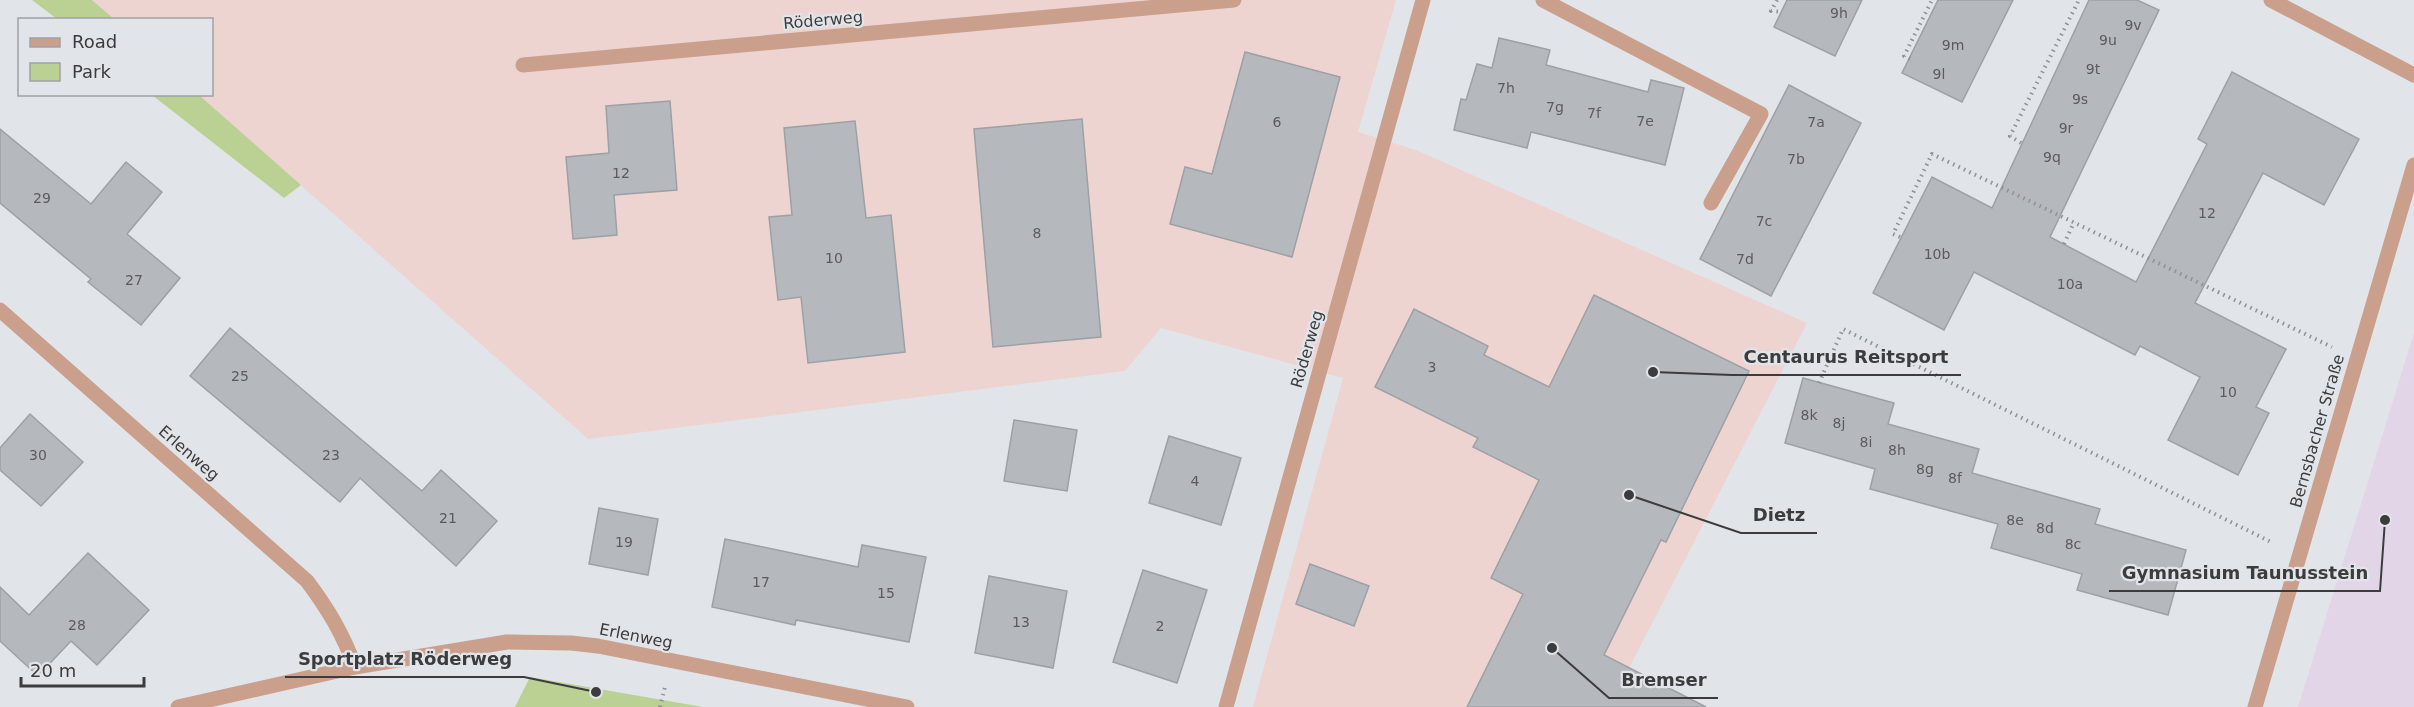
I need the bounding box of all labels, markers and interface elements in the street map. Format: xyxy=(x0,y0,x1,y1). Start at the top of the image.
house number: 9h xyxy=(1830,5,1848,21)
street label: Röderweg xyxy=(782,7,864,33)
house number: 9v xyxy=(2124,17,2142,33)
legend xyxy=(18,18,213,96)
text: Road xyxy=(72,31,117,52)
house number: 9u xyxy=(2099,32,2117,48)
house number: 9m xyxy=(1942,37,1964,53)
text: Park xyxy=(72,61,111,82)
house number: 9t xyxy=(2086,61,2101,77)
house number: 9l xyxy=(1933,66,1945,82)
house number: 7h xyxy=(1497,80,1515,96)
house number: 9s xyxy=(2072,91,2088,107)
house number: 7g xyxy=(1546,99,1564,115)
house number: 7f xyxy=(1587,105,1602,121)
house number: 7e xyxy=(1636,113,1654,129)
house number: 6 xyxy=(1273,114,1282,130)
house number: 7a xyxy=(1807,114,1825,130)
house number: 9r xyxy=(2059,120,2074,136)
house number: 9q xyxy=(2043,149,2061,165)
house number: 7b xyxy=(1787,151,1805,167)
house number: 12 xyxy=(612,165,630,181)
house number: 29 xyxy=(33,190,51,206)
house number: 12 xyxy=(2198,205,2216,221)
house number: 7c xyxy=(1756,213,1772,229)
house number: 8 xyxy=(1033,225,1041,241)
house number: 10b xyxy=(1924,246,1950,262)
house number: 10 xyxy=(825,250,843,266)
house number: 7d xyxy=(1736,251,1754,267)
house number: 27 xyxy=(125,272,143,288)
house number: 10a xyxy=(2057,276,2083,292)
street label: Röderweg xyxy=(1287,308,1327,390)
callout: Centaurus Reitsport xyxy=(1732,339,1961,375)
text: Centaurus Reitsport xyxy=(1744,346,1949,367)
street label: Bernsbacher Straße xyxy=(2286,352,2348,510)
house number: 3 xyxy=(1428,359,1436,375)
house number: 25 xyxy=(231,368,249,384)
house number: 10 xyxy=(2219,384,2237,400)
house number: 8k xyxy=(1800,407,1818,423)
house number: 8j xyxy=(1833,415,1845,431)
street label: Erlenweg xyxy=(155,421,223,485)
house number: 8i xyxy=(1860,434,1872,450)
house number: 8h xyxy=(1888,442,1906,458)
house number: 30 xyxy=(29,447,47,463)
house number: 23 xyxy=(322,447,340,463)
house number: 8g xyxy=(1916,461,1934,477)
house number: 8f xyxy=(1948,470,1963,486)
house number: 4 xyxy=(1191,473,1200,489)
callout: Dietz xyxy=(1741,497,1817,533)
text: Dietz xyxy=(1753,504,1805,525)
house number: 21 xyxy=(439,510,457,526)
house number: 8e xyxy=(2006,512,2024,528)
house number: 8d xyxy=(2036,520,2054,536)
house number: 19 xyxy=(615,534,633,550)
house number: 8c xyxy=(2065,536,2081,552)
callout: Gymnasium Taunusstein xyxy=(2109,555,2380,591)
text: Gymnasium Taunusstein xyxy=(2122,562,2368,583)
house number: 17 xyxy=(752,574,770,590)
house number: 15 xyxy=(877,585,895,601)
house number: 13 xyxy=(1012,614,1030,630)
house number: 28 xyxy=(68,617,86,633)
house number: 2 xyxy=(1156,618,1164,634)
street label: Erlenweg xyxy=(598,620,674,652)
callout: Sportplatz Röderweg xyxy=(285,641,524,677)
text: Sportplatz Röderweg xyxy=(298,648,512,669)
scale bar xyxy=(21,650,144,688)
text: 20 m xyxy=(30,660,76,681)
callout: Bremser xyxy=(1609,662,1718,698)
text: Bremser xyxy=(1621,669,1707,690)

